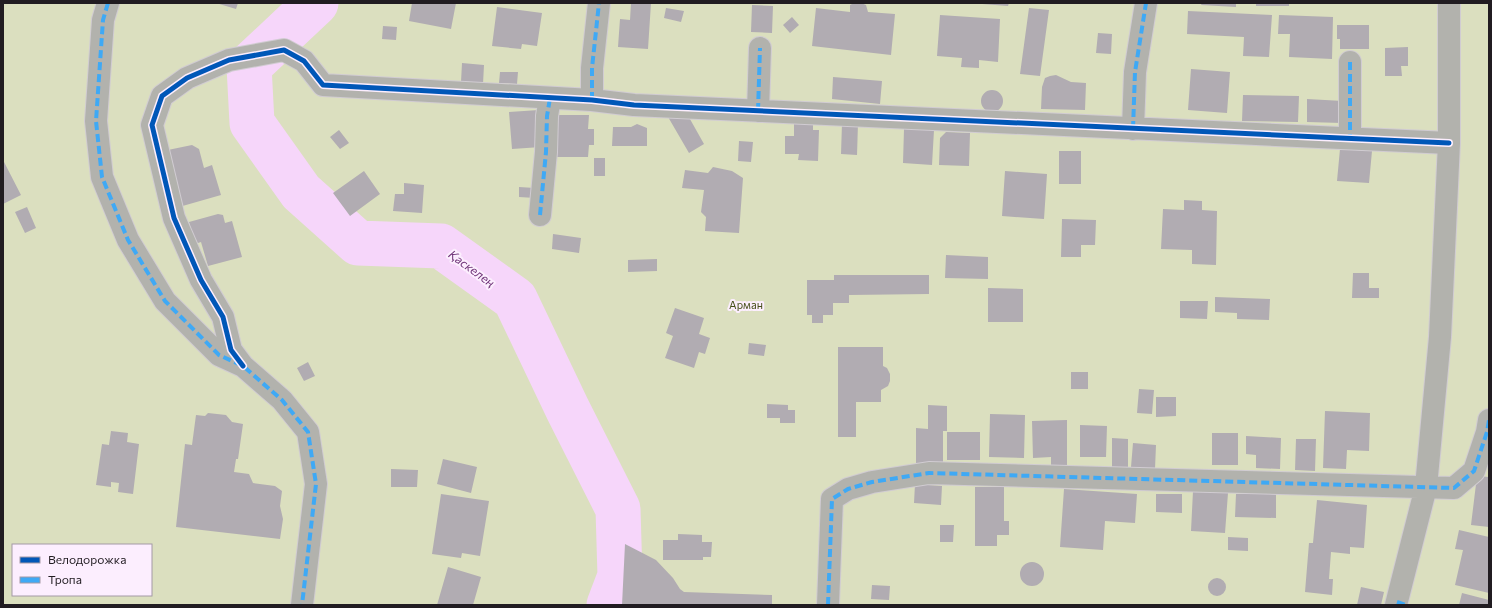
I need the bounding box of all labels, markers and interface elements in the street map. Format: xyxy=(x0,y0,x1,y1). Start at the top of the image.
water label: Қаскелең xyxy=(446,247,498,289)
park label: Арман xyxy=(729,298,763,311)
legend xyxy=(12,544,152,596)
text: Велодорожка xyxy=(48,552,126,566)
text: Тропа xyxy=(48,572,82,586)

